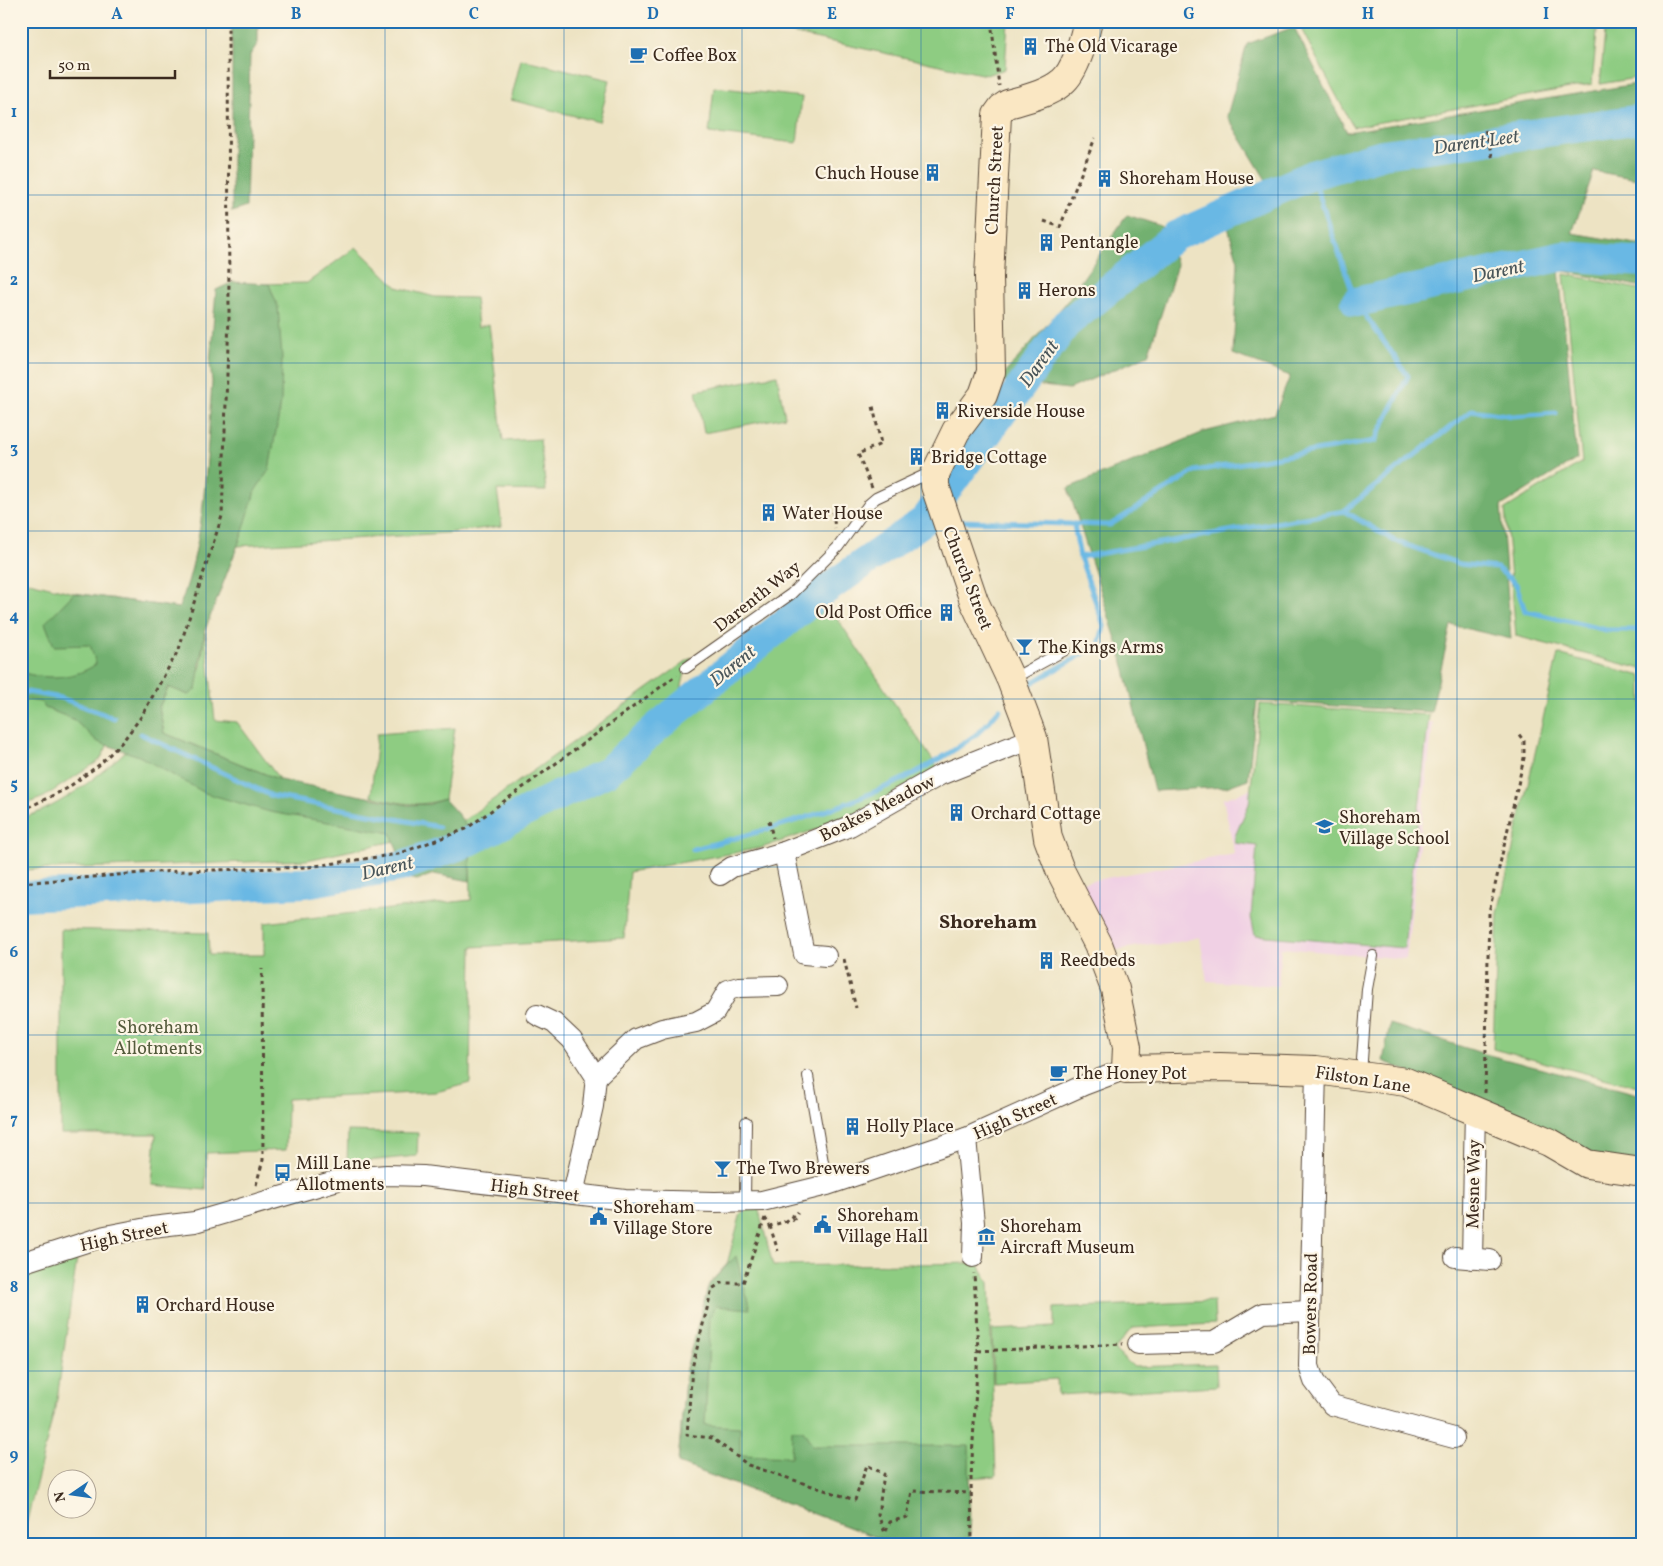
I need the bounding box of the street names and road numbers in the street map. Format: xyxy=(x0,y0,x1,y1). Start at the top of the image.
street label: Church Street xyxy=(980,125,1011,235)
street label: Church Street xyxy=(935,523,998,634)
street label: Darenth Way xyxy=(709,555,807,639)
street label: Boakes Meadow xyxy=(816,769,940,849)
street label: Filston Lane xyxy=(1313,1061,1412,1100)
street label: High Street xyxy=(970,1088,1062,1147)
street label: Mesne Way xyxy=(1461,1139,1488,1229)
street label: High Street xyxy=(489,1174,581,1209)
street label: High Street xyxy=(78,1216,171,1259)
street label: Bowers Road xyxy=(1298,1253,1325,1355)

